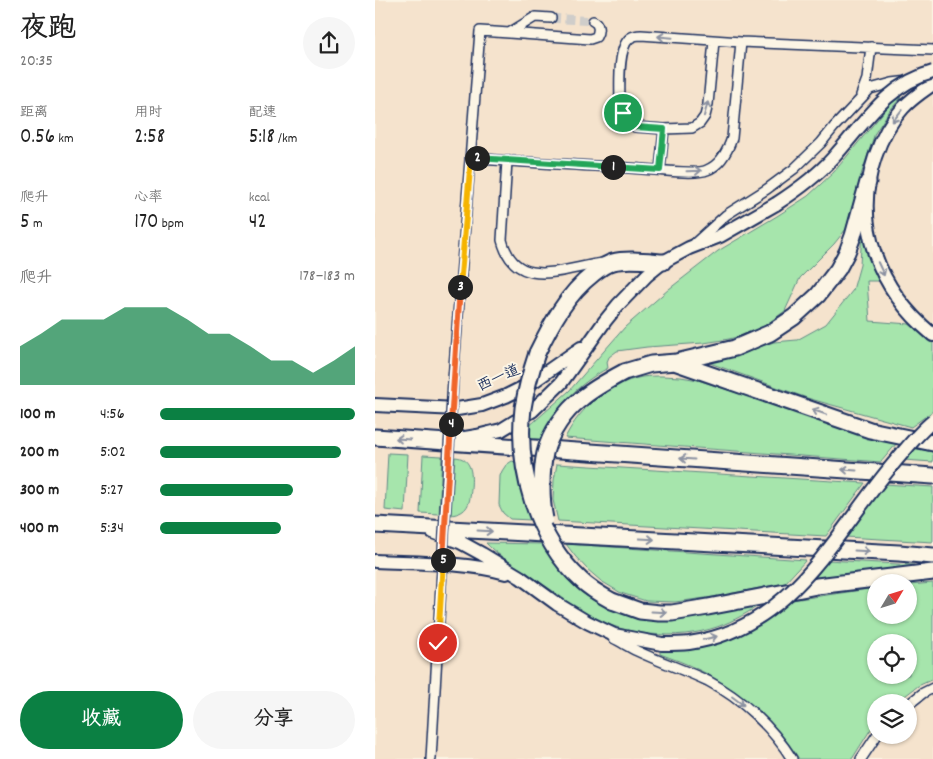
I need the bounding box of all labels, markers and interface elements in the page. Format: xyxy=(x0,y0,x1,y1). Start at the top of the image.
text: 夜跑 xyxy=(20,11,76,51)
button: share xyxy=(303,17,355,69)
one-way arrow xyxy=(657,32,673,41)
text: 20:35 xyxy=(20,50,53,73)
pin xyxy=(602,92,644,134)
icon: arrive xyxy=(609,99,637,127)
one-way arrow xyxy=(702,101,712,117)
text: 距离 xyxy=(20,103,48,123)
text: 用时 xyxy=(134,103,162,123)
text: 配速 xyxy=(249,103,277,123)
one-way arrow xyxy=(891,109,902,122)
text: 0.56 xyxy=(20,123,55,153)
text: 2:58 xyxy=(134,123,165,153)
text: 5:18 xyxy=(249,123,275,153)
text: km xyxy=(55,129,74,149)
text: /km xyxy=(275,129,297,149)
pin: 2 xyxy=(465,146,489,170)
text: 2 xyxy=(474,148,481,168)
pin: 1 xyxy=(601,154,625,180)
text: 1 xyxy=(612,157,615,177)
one-way arrow xyxy=(685,166,701,176)
text: 爬升 xyxy=(20,188,48,208)
text: 心率 xyxy=(134,188,162,208)
text: kcal xyxy=(249,188,270,208)
text: 5 xyxy=(20,208,30,238)
text: 170 xyxy=(134,208,158,238)
text: 42 xyxy=(249,208,267,238)
text: m xyxy=(30,214,43,234)
text: bpm xyxy=(158,214,184,234)
one-way arrow xyxy=(877,261,887,276)
text: 178–183 m xyxy=(299,265,355,288)
text: 爬升 xyxy=(20,267,52,290)
pin: 3 xyxy=(447,274,473,300)
text: 3 xyxy=(457,277,464,297)
street label: 西一道 xyxy=(474,360,524,398)
text: 100 m xyxy=(20,403,56,426)
text: 4:56 xyxy=(100,403,125,426)
one-way arrow xyxy=(811,407,827,416)
pin: 4 xyxy=(439,412,463,436)
text: 4 xyxy=(449,414,454,434)
one-way arrow xyxy=(395,435,411,444)
text: 200 m xyxy=(20,441,59,464)
text: 5:02 xyxy=(100,441,126,464)
one-way arrow xyxy=(680,454,696,463)
one-way arrow xyxy=(842,466,858,475)
text: 300 m xyxy=(20,479,59,502)
text: 5:27 xyxy=(100,479,123,502)
text: 400 m xyxy=(20,517,59,540)
text: 5:34 xyxy=(100,517,124,540)
one-way arrow xyxy=(477,527,493,536)
one-way arrow xyxy=(639,534,655,543)
one-way arrow xyxy=(854,546,870,555)
pin: 5 xyxy=(431,548,455,572)
text: 5 xyxy=(440,550,447,570)
north arrow xyxy=(867,574,917,624)
map controls xyxy=(867,574,917,744)
one-way arrow xyxy=(651,608,667,617)
pin xyxy=(417,622,459,664)
icon: check xyxy=(424,629,452,657)
one-way arrow xyxy=(702,633,718,642)
button: locate xyxy=(867,634,917,684)
button: 收藏 xyxy=(20,691,183,749)
button: 分享 xyxy=(193,691,355,749)
button: layers xyxy=(867,694,917,744)
one-way arrow xyxy=(731,696,744,707)

